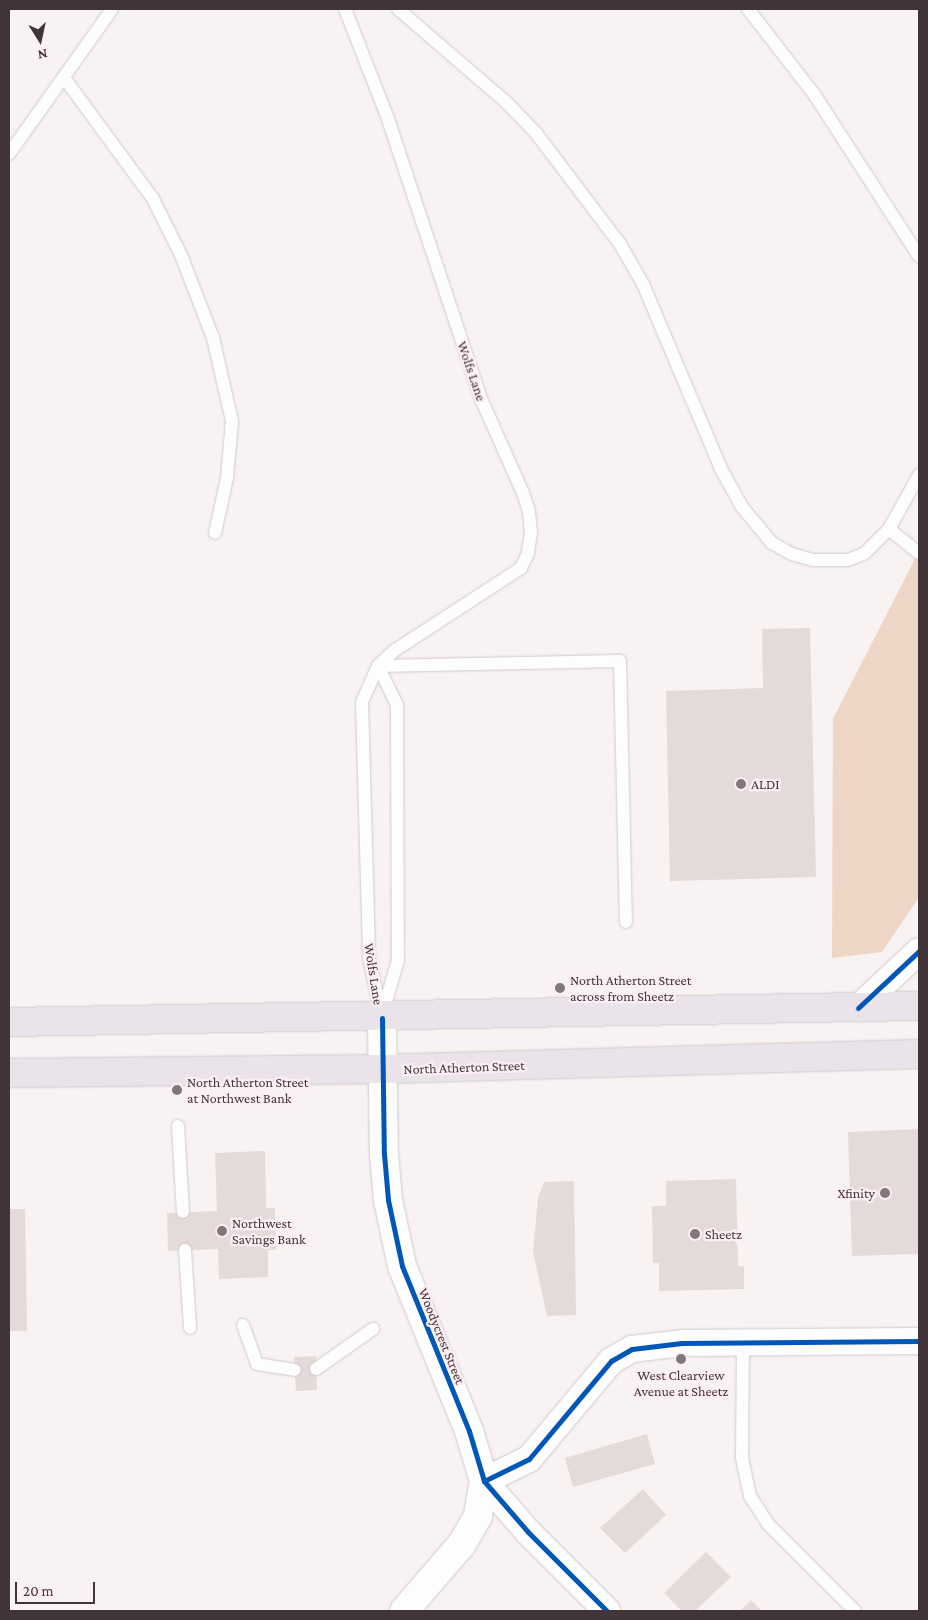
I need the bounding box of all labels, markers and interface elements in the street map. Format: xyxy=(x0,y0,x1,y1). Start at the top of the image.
north arrow xyxy=(15,15,65,65)
text: N xyxy=(37,46,49,63)
street label: Wolfs Lane xyxy=(454,339,490,403)
place label: ALDI xyxy=(751,776,780,792)
marker: ALDI xyxy=(735,778,747,790)
street label: Wolfs Lane xyxy=(361,942,387,1006)
place label: North Atherton Street across from Sheetz xyxy=(570,972,691,1004)
marker: North Atherton Street across from Sheetz xyxy=(554,982,566,994)
street label: North Atherton Street xyxy=(403,1056,525,1078)
place label: North Atherton Street at Northwest Bank xyxy=(187,1074,308,1106)
marker: North Atherton Street at Northwest Bank xyxy=(171,1084,183,1096)
place label: Xfinity xyxy=(837,1185,875,1201)
marker: Xfinity xyxy=(879,1187,891,1199)
place label: Northwest Savings Bank xyxy=(232,1215,306,1248)
marker: Northwest Savings Bank xyxy=(216,1225,228,1237)
place label: Sheetz xyxy=(705,1226,742,1242)
marker: Sheetz xyxy=(689,1228,701,1240)
street label: Woodycrest Street xyxy=(415,1286,469,1386)
marker: West Clearview Avenue at Sheetz xyxy=(675,1353,687,1365)
place label: West Clearview Avenue at Sheetz xyxy=(634,1367,728,1400)
scale bar xyxy=(18,1572,98,1604)
text: 20 m xyxy=(23,1583,54,1599)

